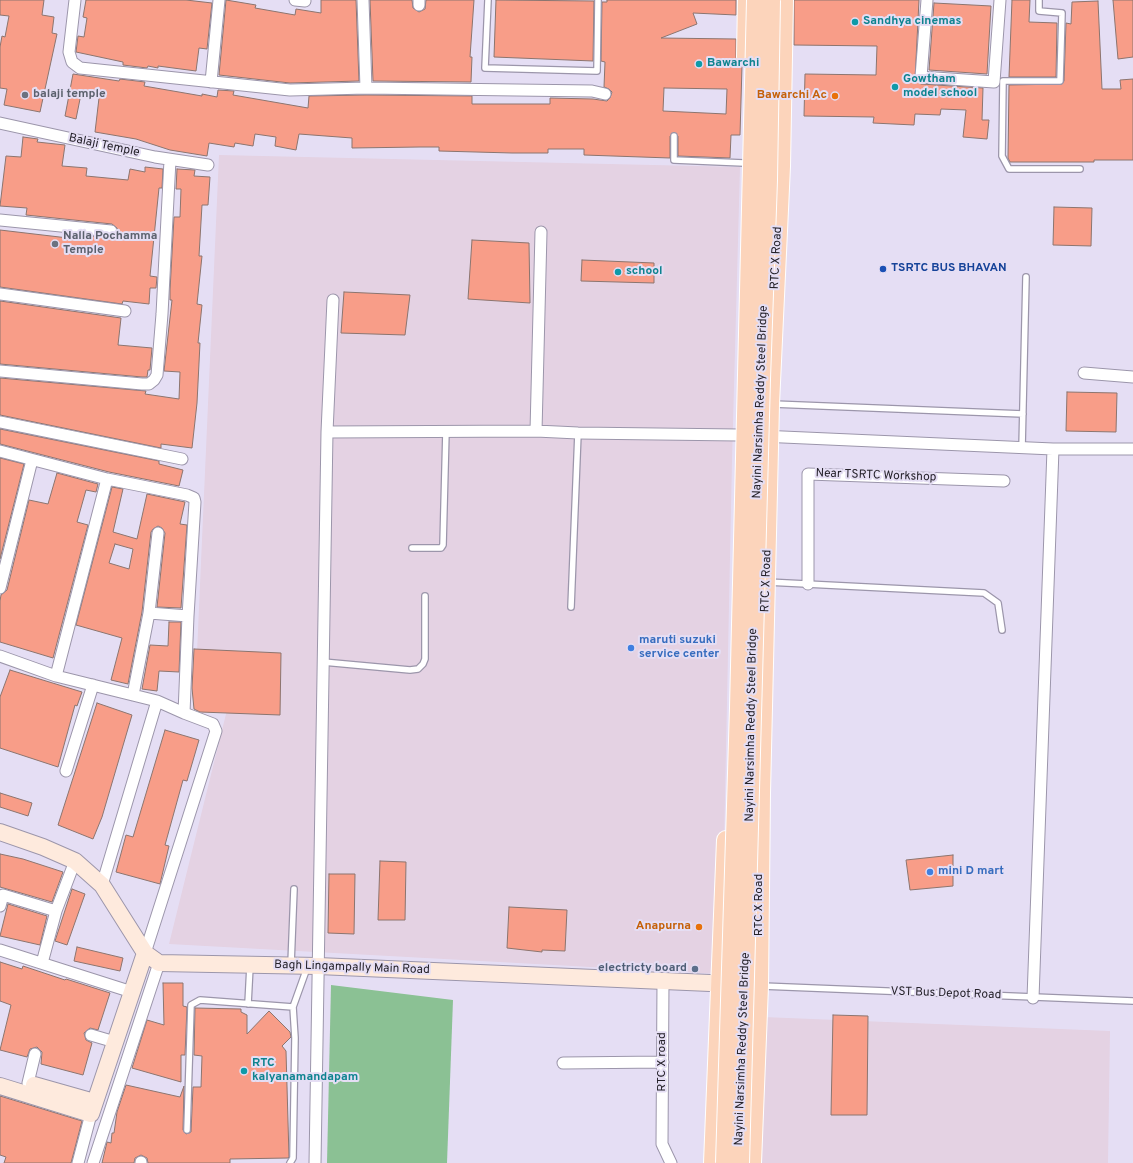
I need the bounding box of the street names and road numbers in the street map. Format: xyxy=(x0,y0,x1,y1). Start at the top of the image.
street label: Balaji Temple xyxy=(67,131,141,161)
street label: RTC X Road xyxy=(768,226,786,290)
street label: Nayini Narsimha Reddy Steel Bridge xyxy=(750,305,772,499)
street label: Near TSRTC Workshop xyxy=(815,467,937,485)
street label: RTC X Road xyxy=(759,549,775,613)
street label: Nayini Narsimha Reddy Steel Bridge xyxy=(743,628,761,822)
street label: RTC X Road xyxy=(753,874,767,936)
street label: Nayini Narsimha Reddy Steel Bridge xyxy=(732,952,754,1146)
street label: Bagh Lingampally Main Road xyxy=(274,958,430,978)
street label: VST Bus Depot Road xyxy=(890,985,1002,1003)
street label: RTC X road xyxy=(656,1032,670,1092)

